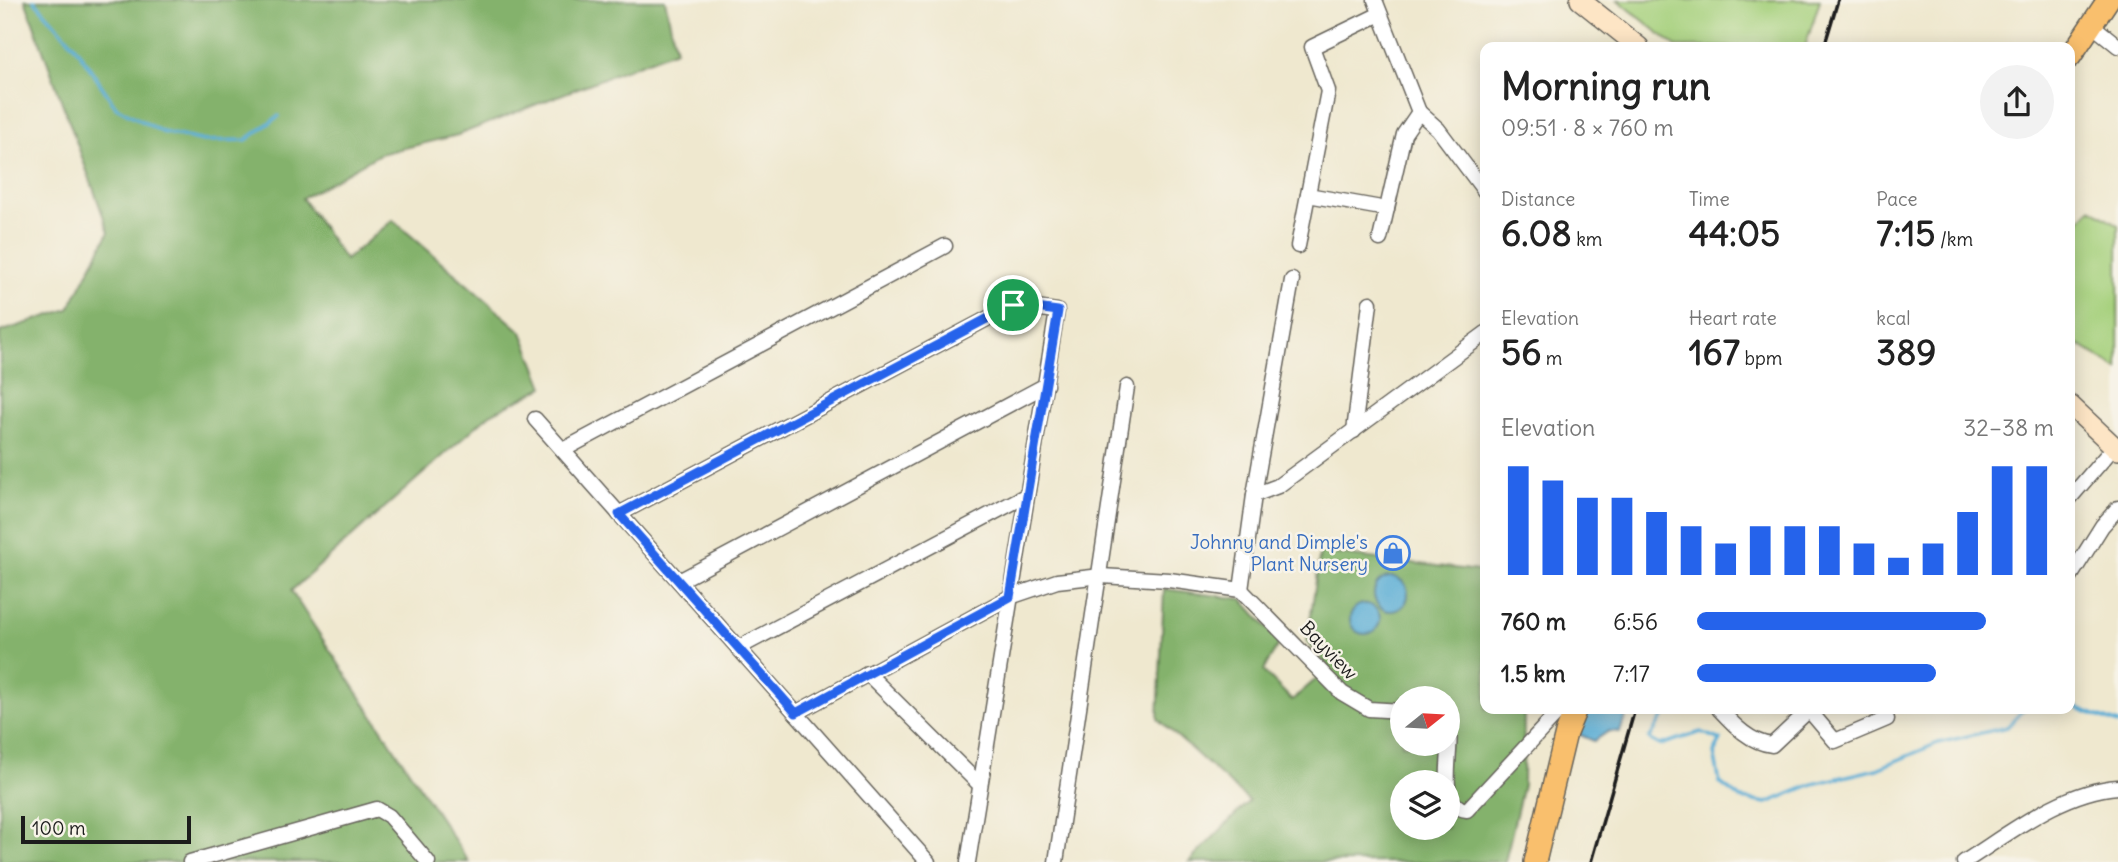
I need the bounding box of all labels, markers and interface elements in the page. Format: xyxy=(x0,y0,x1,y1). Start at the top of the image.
text: Morning run xyxy=(1501,63,1711,110)
button: share xyxy=(1980,65,2054,139)
text: 09:51 · 8 × 760 m xyxy=(1501,113,1674,142)
text: Distance xyxy=(1501,187,1575,211)
text: Time xyxy=(1689,187,1730,211)
text: Pace xyxy=(1876,187,1918,211)
text: 6.08 xyxy=(1501,211,1572,255)
text: 44:05 xyxy=(1689,211,1780,255)
text: 7:15 xyxy=(1876,211,1935,255)
text: km xyxy=(1572,227,1603,251)
text: /km xyxy=(1935,227,1973,251)
pin xyxy=(983,275,1043,335)
icon: arrive xyxy=(994,286,1032,324)
text: Elevation xyxy=(1501,306,1579,330)
text: Heart rate xyxy=(1689,306,1777,330)
text: kcal xyxy=(1876,306,1911,330)
text: 56 xyxy=(1501,330,1541,374)
text: 167 xyxy=(1689,330,1740,374)
text: 389 xyxy=(1876,330,1937,374)
text: m xyxy=(1541,346,1563,370)
text: bpm xyxy=(1740,346,1782,370)
text: Elevation xyxy=(1501,413,1595,442)
text: 32–38 m xyxy=(1963,413,2054,442)
place label: Johnny and Dimple's Plant Nursery xyxy=(1190,530,1368,576)
shop icon: Johnny and Dimple's Plant Nursery xyxy=(1374,534,1412,572)
text: 760 m xyxy=(1501,607,1566,636)
text: 6:56 xyxy=(1613,607,1658,636)
street label: Bayview xyxy=(1295,616,1363,685)
text: 1.5 km xyxy=(1501,659,1566,688)
text: 7:17 xyxy=(1613,659,1650,688)
north arrow xyxy=(1390,686,1460,756)
map controls xyxy=(1390,686,1460,840)
button: layers xyxy=(1390,770,1460,840)
scale bar xyxy=(21,813,191,845)
text: 100 m xyxy=(32,816,86,840)

